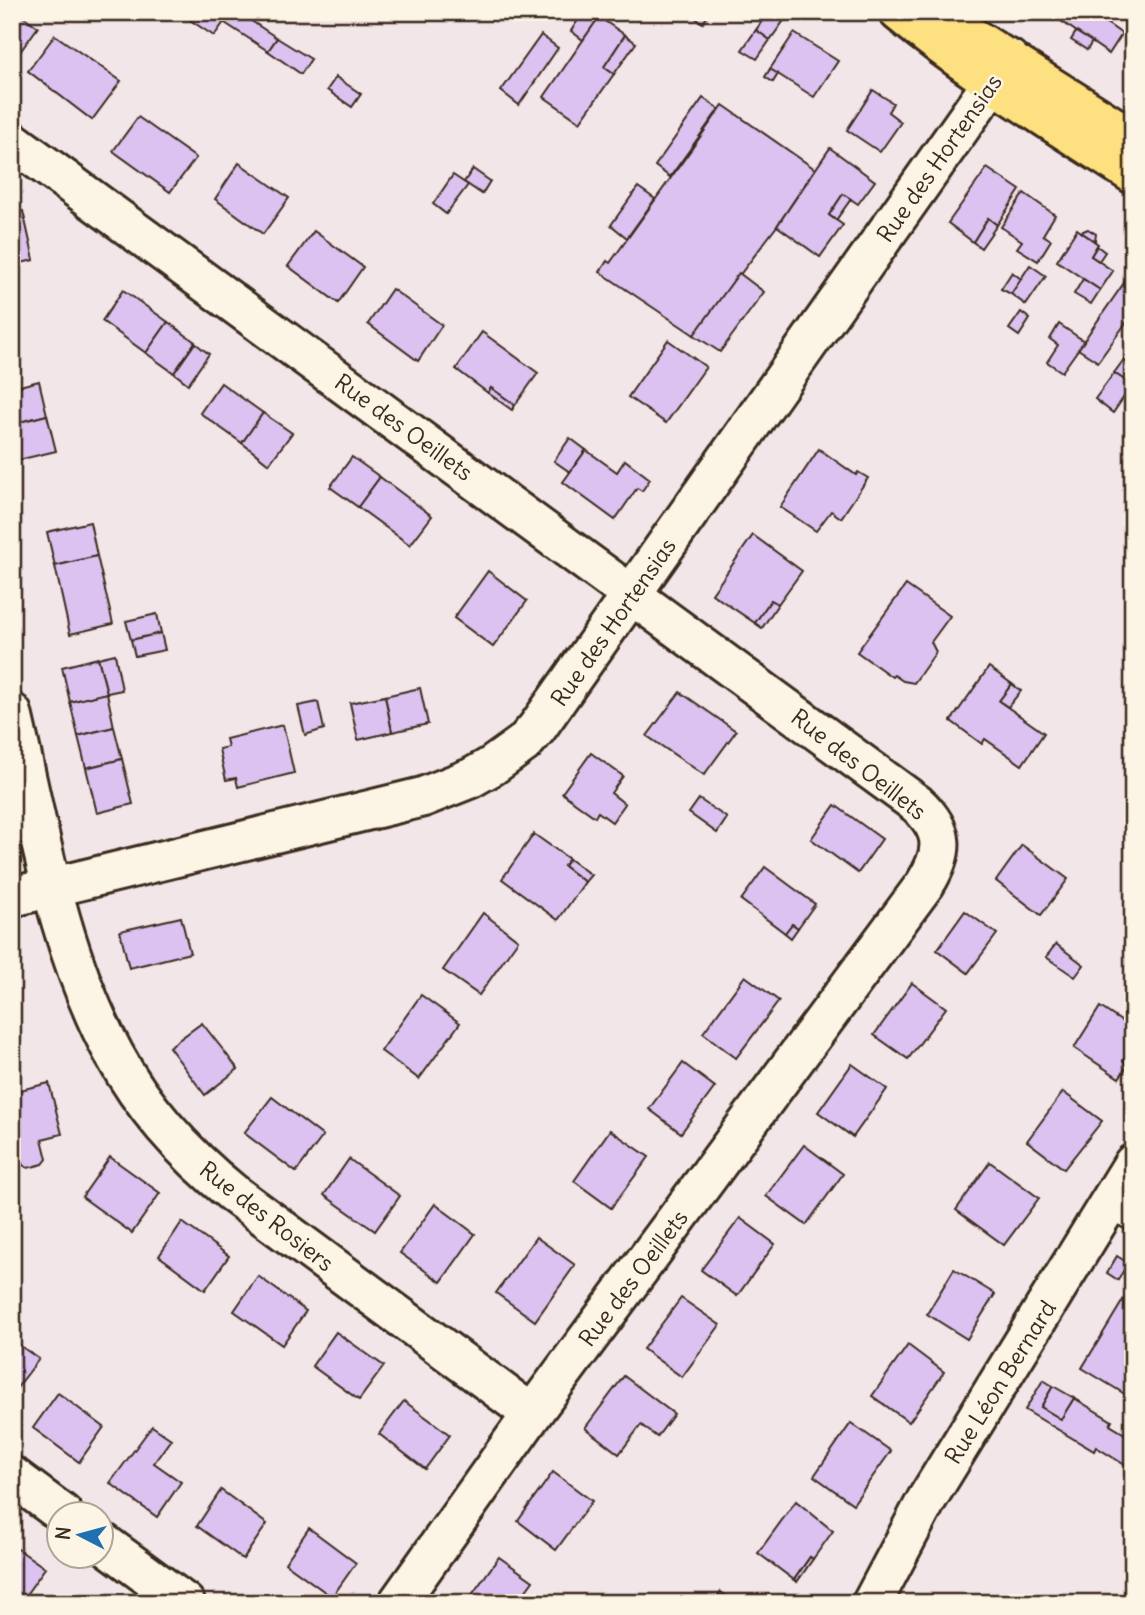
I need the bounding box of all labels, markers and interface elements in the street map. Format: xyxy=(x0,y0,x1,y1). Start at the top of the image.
street label: Rue des Hortensias xyxy=(870,68,1008,248)
street label: Rue des Oeillets xyxy=(329,367,479,487)
street label: Rue des Hortensias xyxy=(544,532,682,712)
street label: Rue des Oeillets xyxy=(786,702,932,826)
street label: Rue des Rosiers xyxy=(194,1155,340,1277)
street label: Rue des Oeillets xyxy=(572,1204,694,1352)
street label: Rue Léon Bernard xyxy=(938,1295,1062,1469)
north arrow xyxy=(46,1500,116,1570)
text: N xyxy=(50,1525,76,1541)

